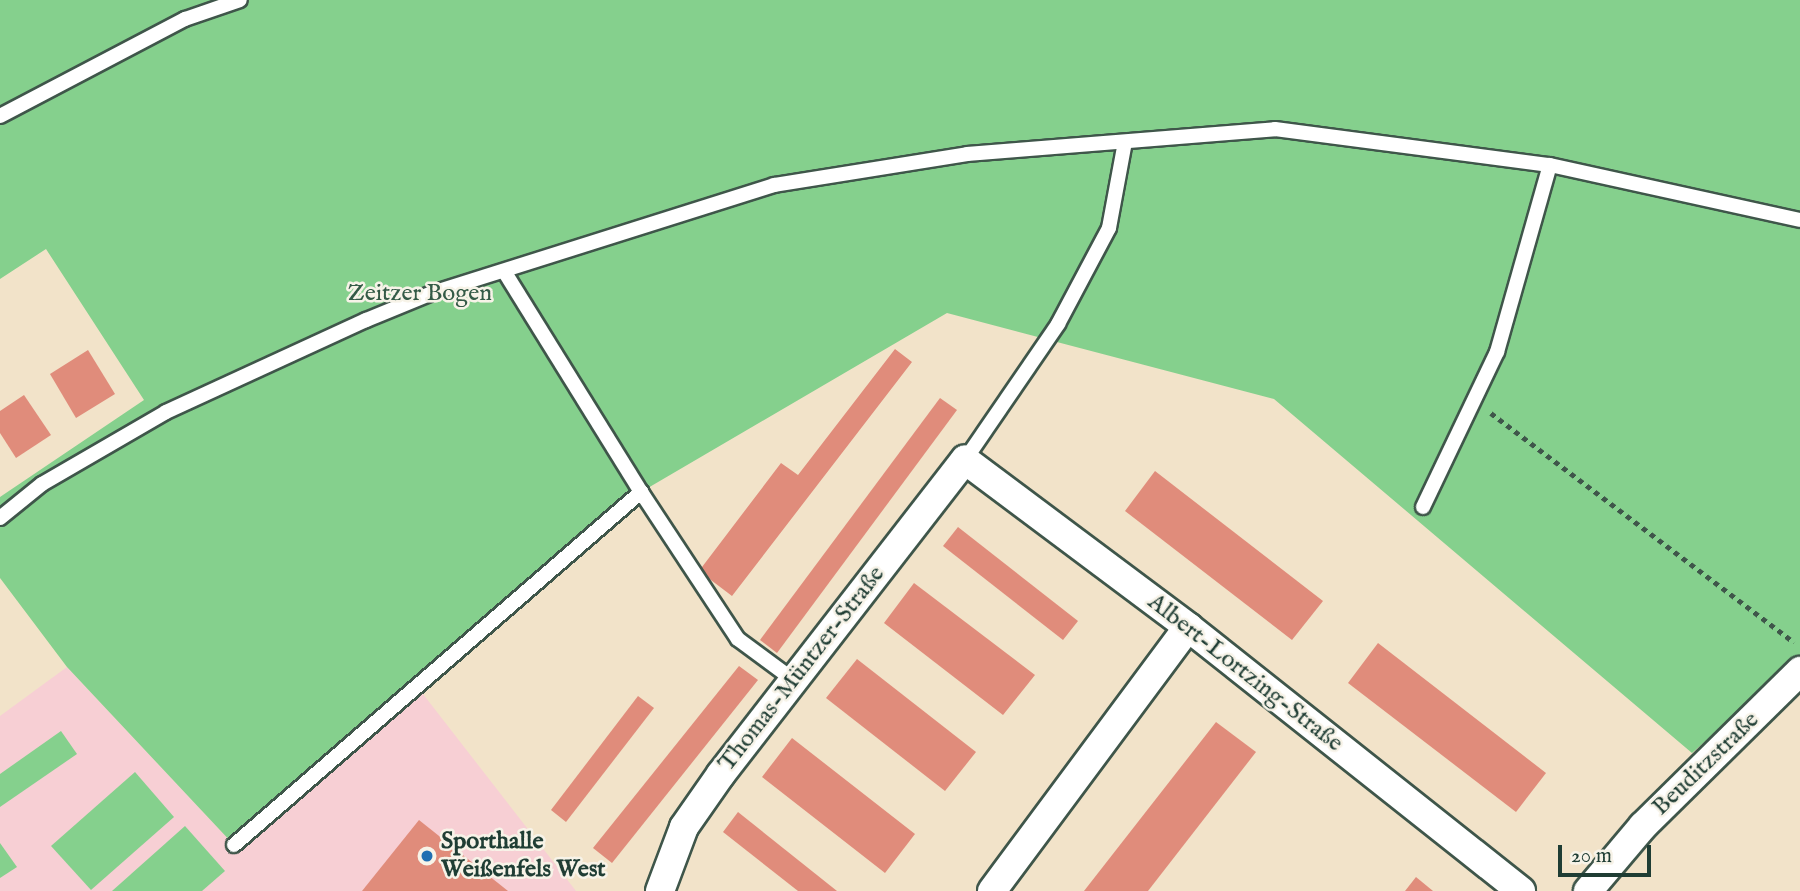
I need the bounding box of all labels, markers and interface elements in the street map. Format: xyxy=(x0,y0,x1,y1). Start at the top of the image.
park label: Zeitzer Bogen xyxy=(348,280,492,308)
street label: Thomas-Müntzer-Straße xyxy=(713,561,891,777)
street label: Albert-Lortzing-Straße xyxy=(1142,588,1348,758)
street label: Beuditzstraße xyxy=(1647,706,1765,822)
place label: Sporthalle Weißenfels West xyxy=(441,828,606,884)
scale bar xyxy=(1562,832,1655,876)
text: 20 m xyxy=(1571,843,1612,870)
marker: Sporthalle Weißenfels West xyxy=(419,848,435,864)

